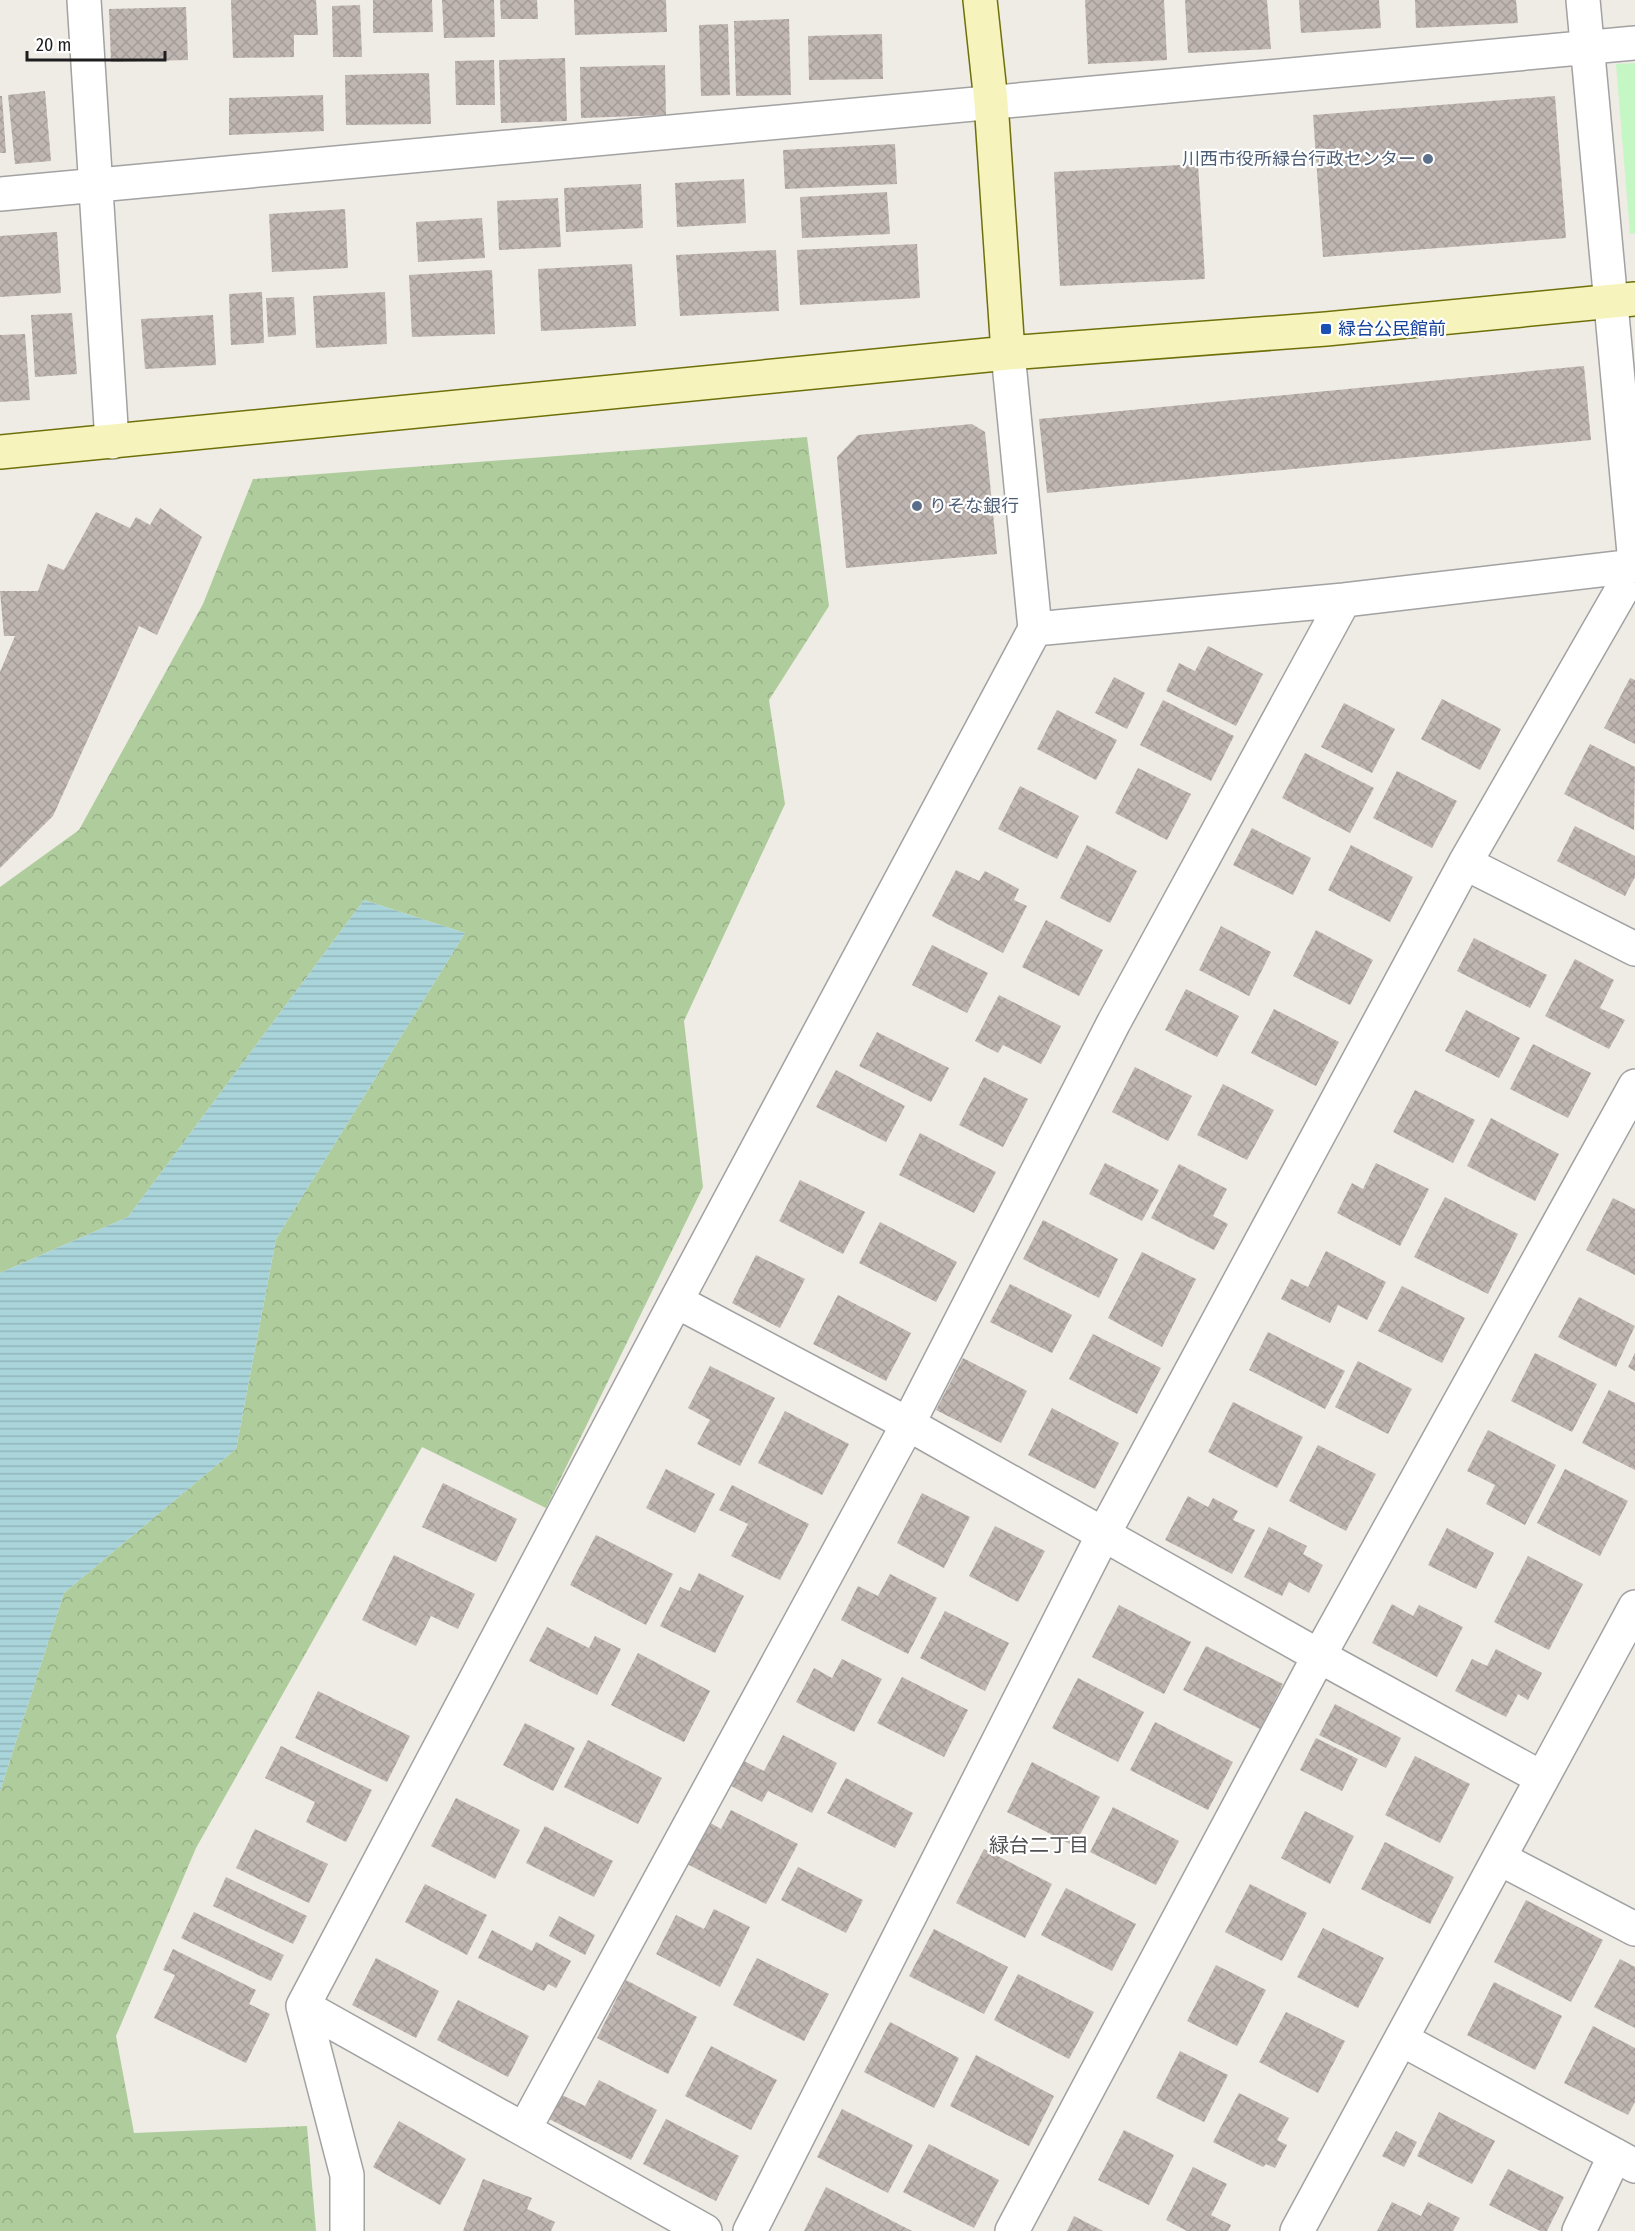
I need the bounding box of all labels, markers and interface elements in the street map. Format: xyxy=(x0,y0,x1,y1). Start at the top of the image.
scale bar xyxy=(27,24,165,62)
text: 20 m xyxy=(36,34,71,56)
place label: 川西市役所緑台行政センター xyxy=(1182,148,1416,170)
marker: 川西市役所緑台行政センター xyxy=(1421,152,1435,166)
place label: 緑台公民館前 xyxy=(1338,318,1446,340)
marker: 緑台公民館前 xyxy=(1319,322,1333,336)
place label: りそな銀行 xyxy=(929,495,1019,517)
marker: りそな銀行 xyxy=(910,499,924,513)
district label: 緑台二丁目 xyxy=(989,1833,1089,1857)

